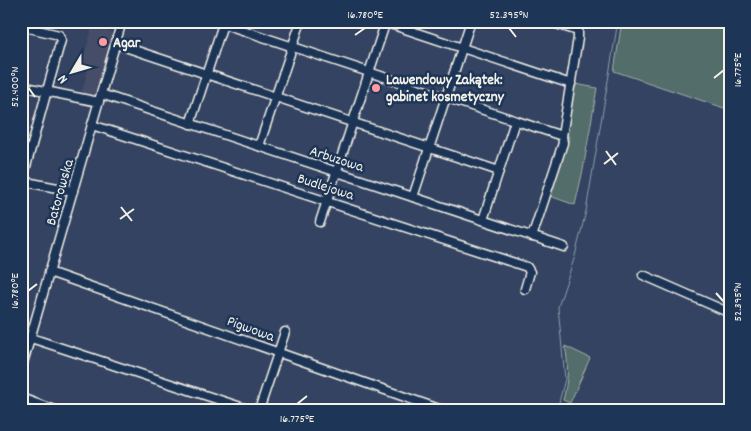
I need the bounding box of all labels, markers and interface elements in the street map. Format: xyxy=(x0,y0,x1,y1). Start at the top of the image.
text: 16.780°E xyxy=(347,7,383,24)
text: 52.395°N xyxy=(490,7,529,24)
place label: Agar xyxy=(113,33,141,55)
marker: Agar xyxy=(97,36,109,48)
north arrow xyxy=(48,48,98,98)
text: 16.775°E xyxy=(730,52,747,87)
text: 52.400°N xyxy=(7,67,24,107)
text: N xyxy=(53,70,73,88)
place label: Lawendowy Zakątek: gabinet kosmetyczny xyxy=(386,70,505,109)
marker: Lawendowy Zakątek: gabinet kosmetyczny xyxy=(370,82,382,94)
street label: Arbuzowa xyxy=(306,141,367,179)
street label: Batorowska xyxy=(41,156,81,228)
street label: Budlejowa xyxy=(294,168,357,208)
text: 16.780°E xyxy=(7,273,24,309)
text: 52.395°N xyxy=(730,282,747,321)
street label: Pigwowa xyxy=(223,311,278,349)
text: 16.775°E xyxy=(280,411,315,428)

